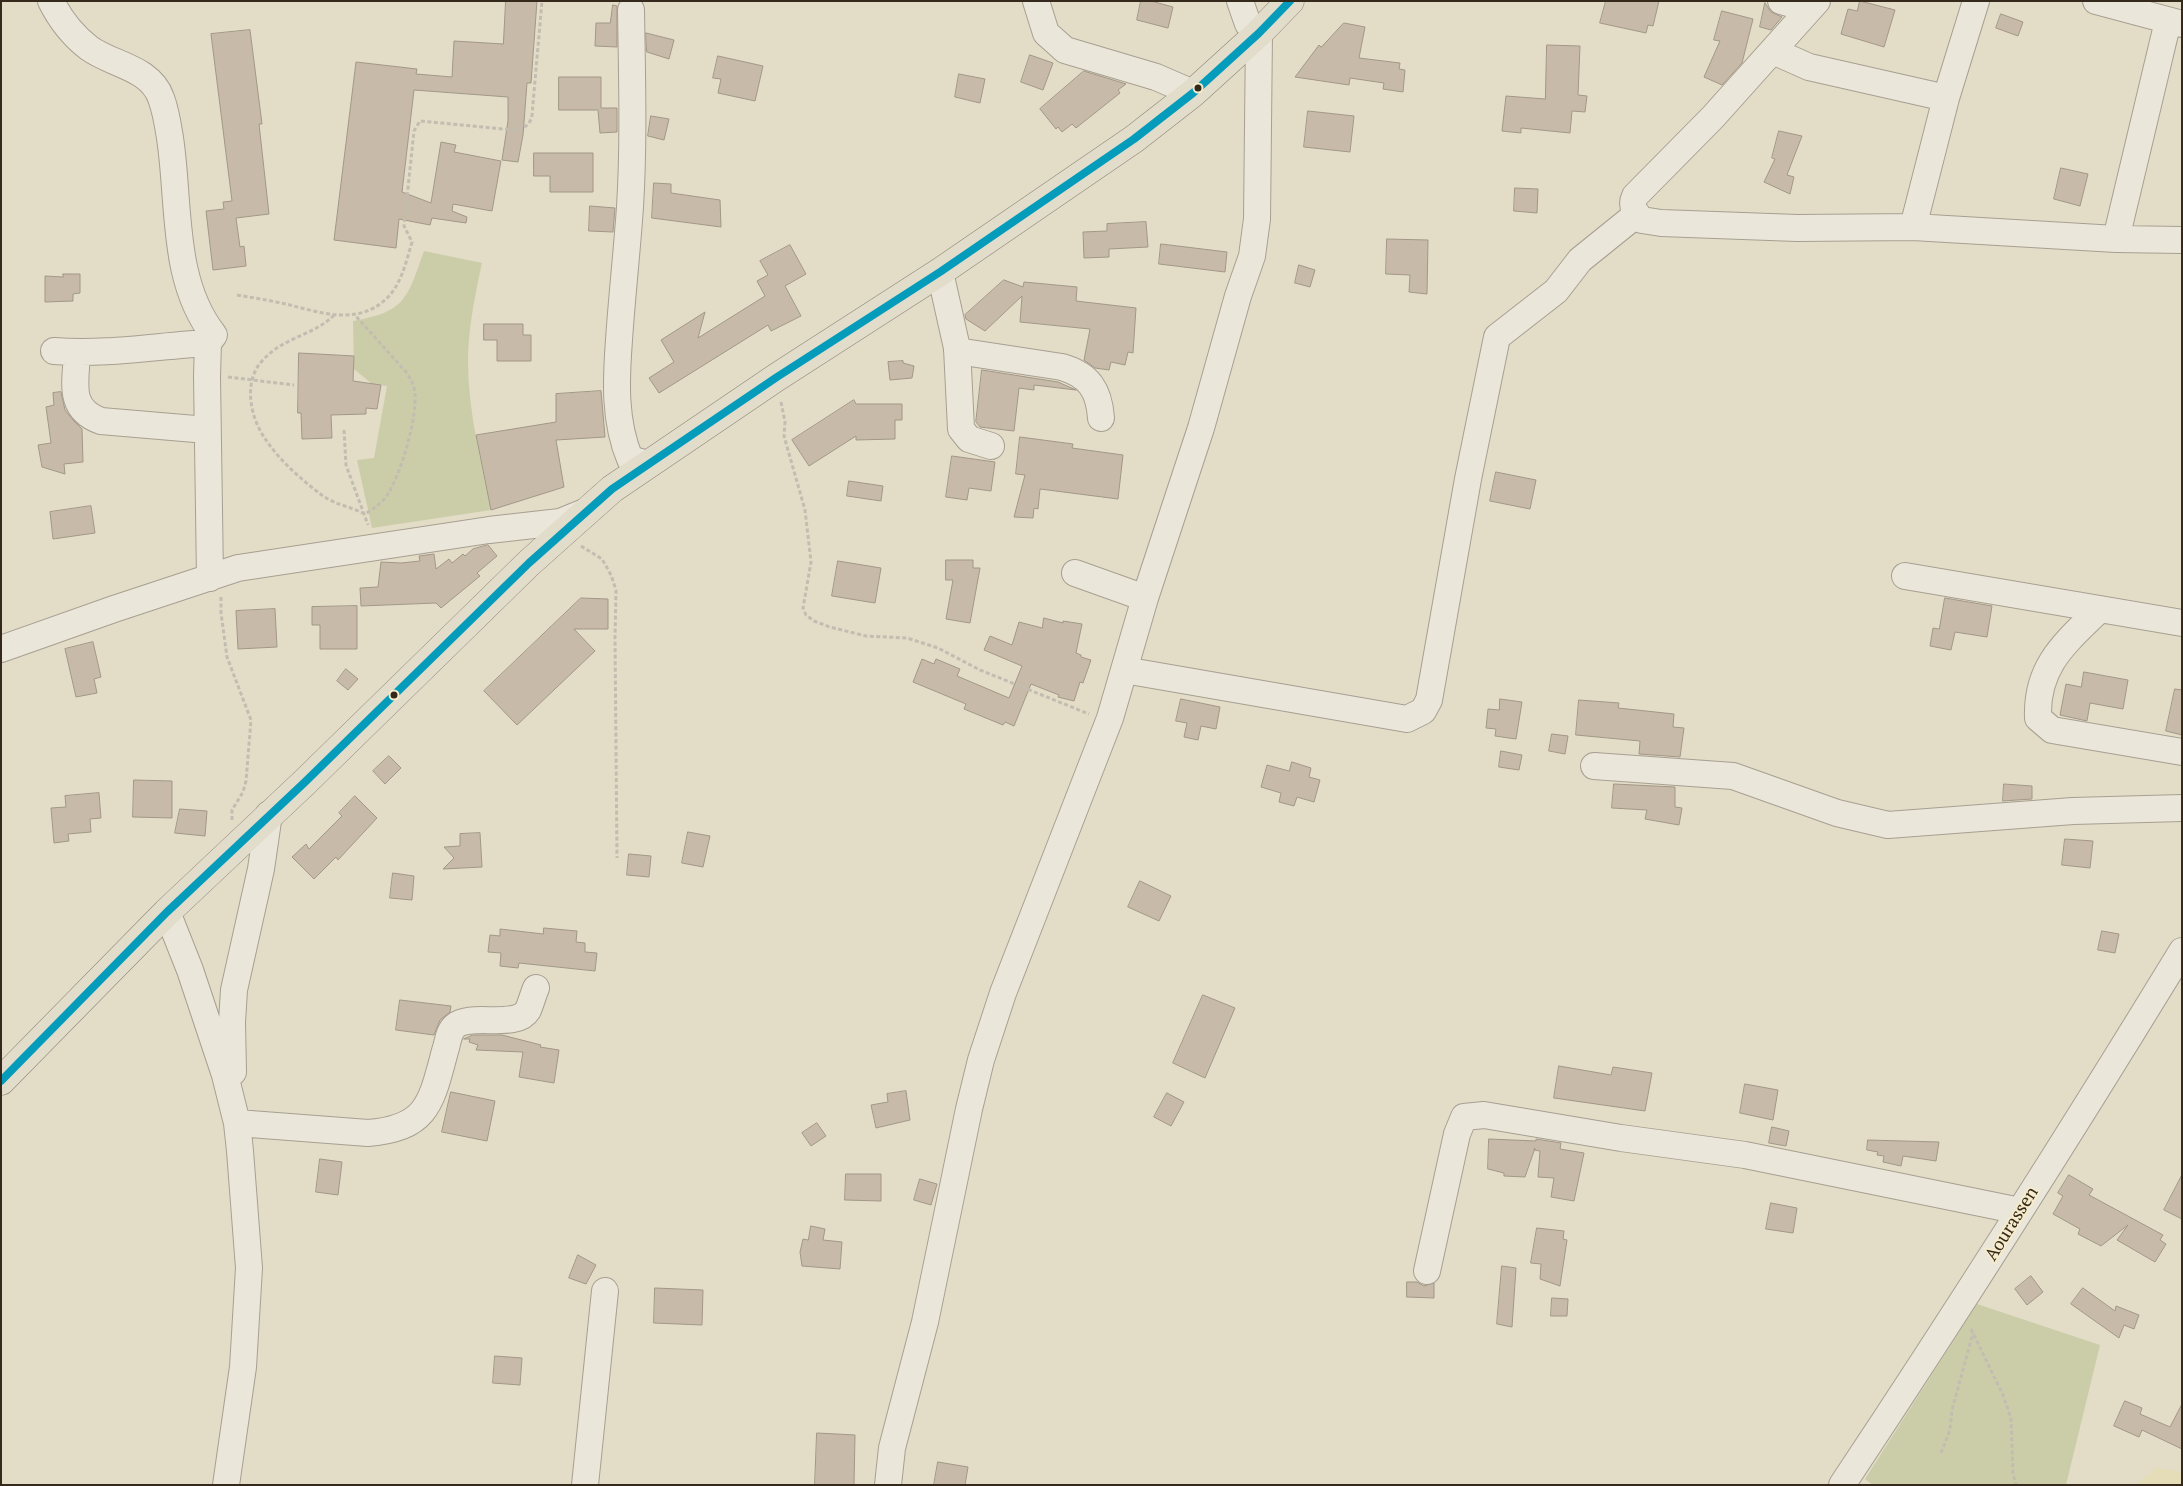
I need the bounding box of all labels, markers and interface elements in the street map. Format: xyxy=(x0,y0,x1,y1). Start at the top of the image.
unlabelled marker xyxy=(1193,83,1203,93)
unlabelled marker xyxy=(389,690,399,700)
street label: Aourassen xyxy=(1981,1183,2043,1265)

